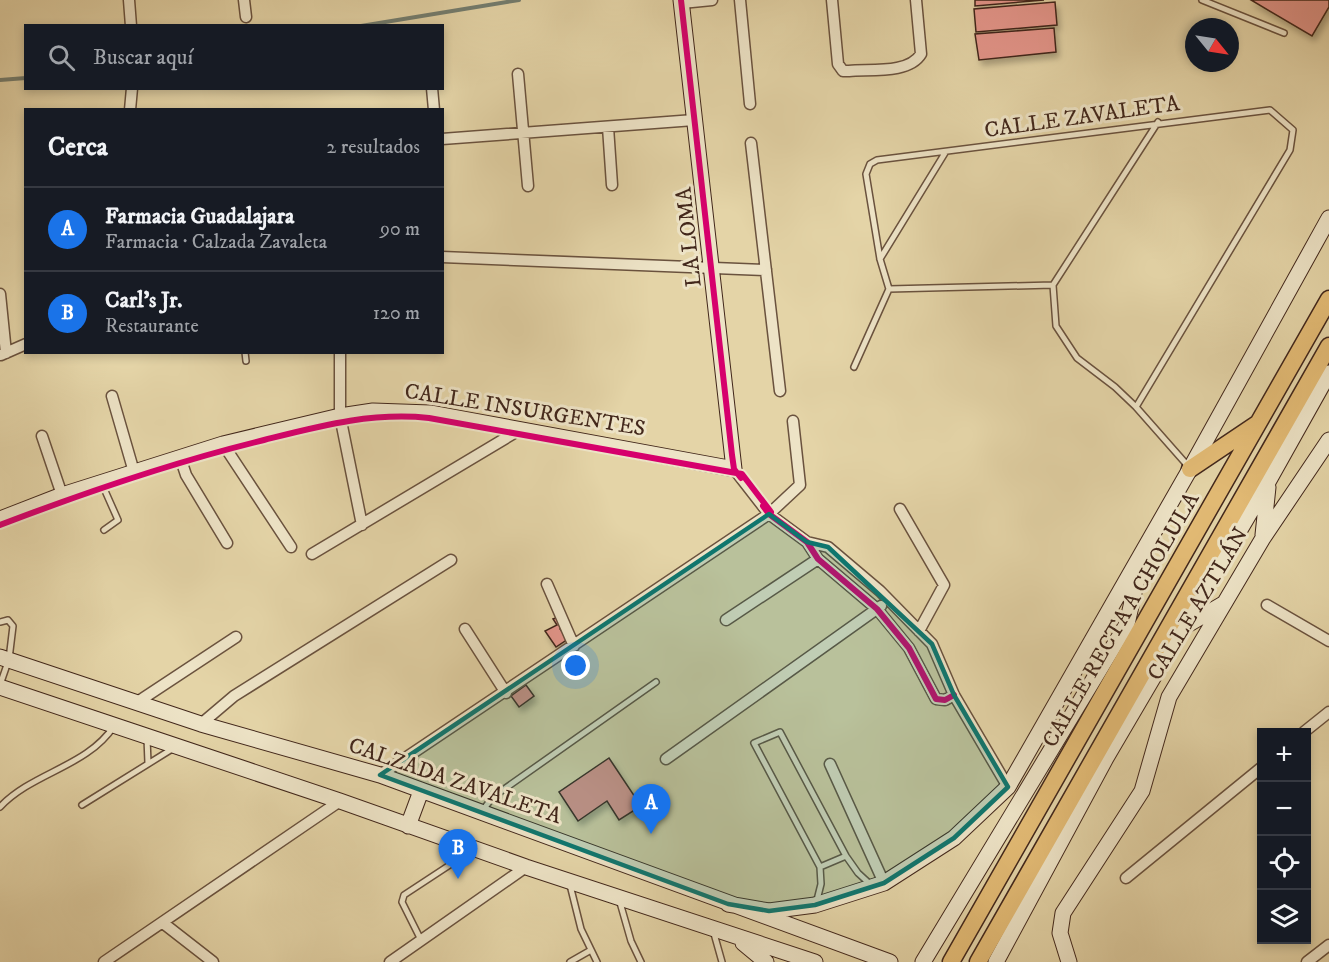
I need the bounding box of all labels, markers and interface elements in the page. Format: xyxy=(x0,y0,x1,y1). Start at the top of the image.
north arrow xyxy=(1185,18,1239,72)
search box xyxy=(24,24,444,90)
icon: search xyxy=(45,41,78,74)
text: Buscar aquí xyxy=(93,44,193,71)
street label: CALLE ZAVALETA xyxy=(983,90,1182,144)
text: Cerca xyxy=(48,131,108,164)
text: 2 resultados xyxy=(327,135,420,160)
street label: LA LOMA xyxy=(670,185,708,288)
text: Farmacia Guadalajara xyxy=(105,203,294,230)
text: A xyxy=(61,217,74,242)
text: 90 m xyxy=(380,217,420,242)
text: Farmacia · Calzada Zavaleta xyxy=(105,230,327,255)
text: Carl's Jr. xyxy=(105,287,182,314)
text: B xyxy=(61,301,74,326)
text: 120 m xyxy=(373,301,420,326)
text: Restaurante xyxy=(105,314,199,339)
street label: CALLE INSURGENTES xyxy=(403,378,647,442)
street label: CALLE RECTA A CHOLULA xyxy=(1037,487,1206,752)
street label: CALLE AZTLÁN xyxy=(1141,522,1254,685)
your location xyxy=(561,651,590,680)
map controls xyxy=(1257,728,1311,944)
button: + xyxy=(1257,728,1311,782)
street label: CALZADA ZAVALETA xyxy=(345,732,566,830)
button: − xyxy=(1257,782,1311,836)
pin: A xyxy=(632,784,670,834)
pin: B xyxy=(438,830,478,879)
button: locate xyxy=(1257,836,1311,890)
button: layers xyxy=(1257,890,1311,944)

